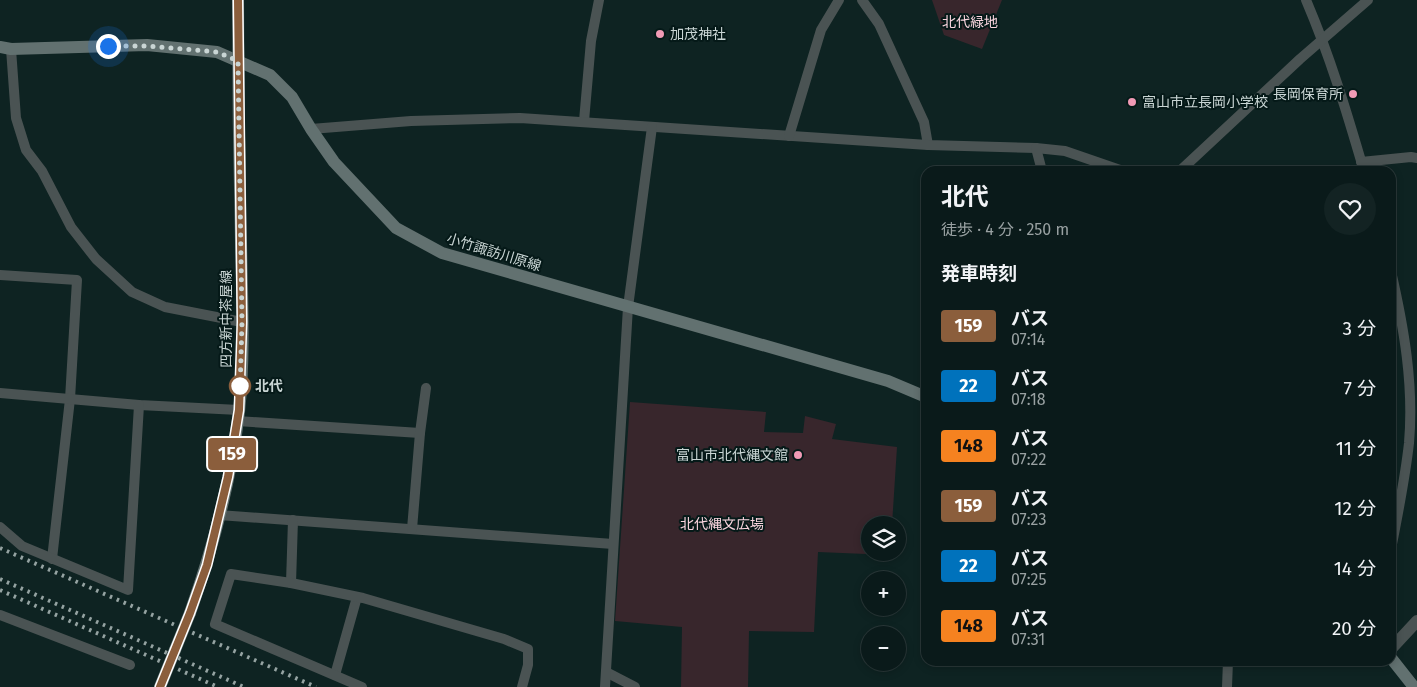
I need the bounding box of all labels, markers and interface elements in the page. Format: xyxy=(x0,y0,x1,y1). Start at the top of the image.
park label: 北代緑地 xyxy=(942,14,998,31)
place label: 加茂神社 xyxy=(670,26,726,43)
marker: 加茂神社 xyxy=(654,28,666,40)
your location xyxy=(96,34,121,59)
place label: 長岡保育所 xyxy=(1273,86,1343,103)
marker: 長岡保育所 xyxy=(1347,88,1359,100)
place label: 富山市立長岡小学校 xyxy=(1142,94,1268,111)
marker: 富山市立長岡小学校 xyxy=(1126,96,1138,108)
text: 北代 xyxy=(941,183,989,211)
button: heart xyxy=(1324,183,1376,235)
text: 徒歩 · 4 分 · 250 m xyxy=(941,220,1069,239)
street label: 小竹諏訪川原線 xyxy=(445,230,543,275)
text: 発車時刻 xyxy=(941,262,1017,285)
street label: 四方新中茶屋線 xyxy=(218,270,235,368)
text: バス xyxy=(1011,307,1049,330)
text: 159 xyxy=(955,315,982,337)
text: 3 分 xyxy=(1342,317,1376,340)
text: 07:14 xyxy=(1011,330,1045,349)
text: バス xyxy=(1011,367,1049,390)
marker: 北代 xyxy=(229,375,251,397)
text: 22 xyxy=(959,375,978,397)
text: 7 分 xyxy=(1344,377,1376,400)
place label: 北代 xyxy=(255,378,283,395)
text: 07:18 xyxy=(1011,390,1046,409)
text: バス xyxy=(1011,427,1049,450)
text: 148 xyxy=(954,435,983,457)
text: 11 分 xyxy=(1336,437,1376,460)
line badge: 159 xyxy=(203,438,261,470)
text: 159 xyxy=(218,443,246,465)
place label: 富山市北代縄文館 xyxy=(676,447,788,464)
marker: 富山市北代縄文館 xyxy=(792,449,804,461)
text: 07:22 xyxy=(1011,450,1046,469)
text: バス xyxy=(1011,487,1049,510)
text: 159 xyxy=(955,495,982,517)
text: 12 分 xyxy=(1334,497,1376,520)
text: 07:23 xyxy=(1011,510,1046,529)
park label: 北代縄文広場 xyxy=(680,516,764,533)
map controls xyxy=(861,516,906,671)
button: layers xyxy=(861,516,906,561)
text: バス xyxy=(1011,547,1049,570)
text: 22 xyxy=(959,555,978,577)
text: 14 分 xyxy=(1334,557,1376,580)
text: 07:25 xyxy=(1011,570,1047,589)
button: + xyxy=(861,571,906,616)
text: バス xyxy=(1011,607,1049,630)
text: 148 xyxy=(954,615,983,637)
text: 20 分 xyxy=(1332,617,1376,640)
button: − xyxy=(861,626,906,671)
text: 07:31 xyxy=(1011,630,1045,649)

